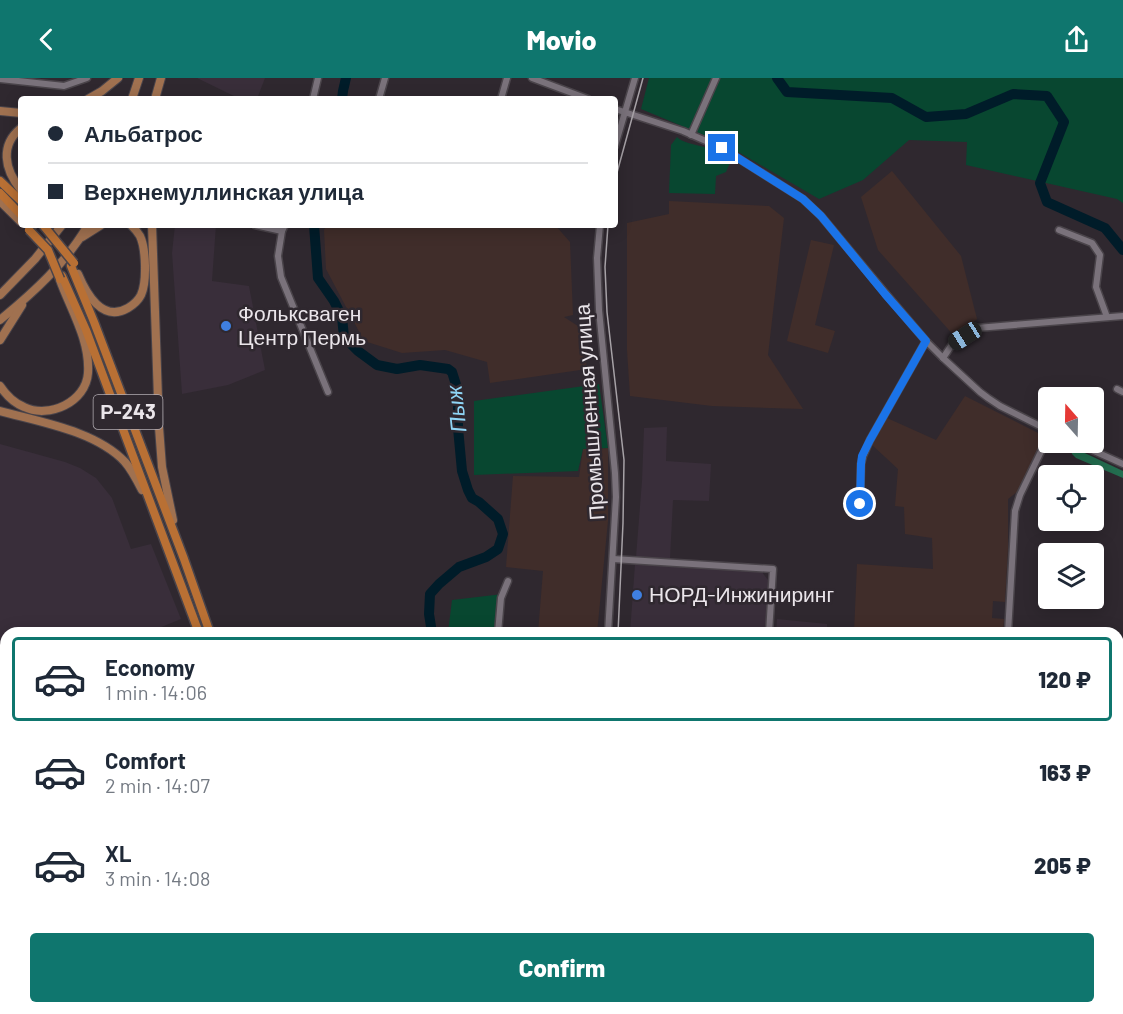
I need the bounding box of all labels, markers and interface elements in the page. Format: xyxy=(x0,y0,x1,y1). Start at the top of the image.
icon: back xyxy=(30,23,63,56)
text: Movio xyxy=(527,23,596,55)
icon: share xyxy=(1060,23,1093,56)
text: Альбатрос xyxy=(84,120,203,146)
route end xyxy=(708,134,735,161)
text: Верхнемуллинская улица xyxy=(84,178,364,204)
place label: Фольксваген Центр Пермь xyxy=(238,300,366,349)
street label: Промышленная улица xyxy=(568,303,609,521)
marker: Фольксваген Центр Пермь xyxy=(219,319,233,333)
car xyxy=(945,319,985,353)
water label: Пыж xyxy=(440,383,470,434)
north arrow xyxy=(1038,387,1104,453)
map controls xyxy=(1038,387,1104,609)
road number: Р-243 xyxy=(94,395,162,429)
button: locate xyxy=(1038,465,1104,531)
route start xyxy=(846,490,873,517)
button: layers xyxy=(1038,543,1104,609)
place label: НОРД-Инжиниринг xyxy=(649,581,834,606)
marker: НОРД-Инжиниринг xyxy=(630,588,644,602)
icon: car xyxy=(33,652,87,706)
text: Economy xyxy=(105,654,195,680)
text: 120 ₽ xyxy=(1038,666,1091,692)
text: 1 min · 14:06 xyxy=(105,680,207,704)
icon: car xyxy=(33,745,87,799)
text: Comfort xyxy=(105,747,186,773)
text: 163 ₽ xyxy=(1039,759,1091,785)
text: 2 min · 14:07 xyxy=(105,773,210,797)
icon: car xyxy=(33,838,87,892)
text: XL xyxy=(105,840,131,866)
text: 205 ₽ xyxy=(1034,852,1091,878)
text: 3 min · 14:08 xyxy=(105,866,210,890)
button: Confirm xyxy=(30,933,1094,1002)

